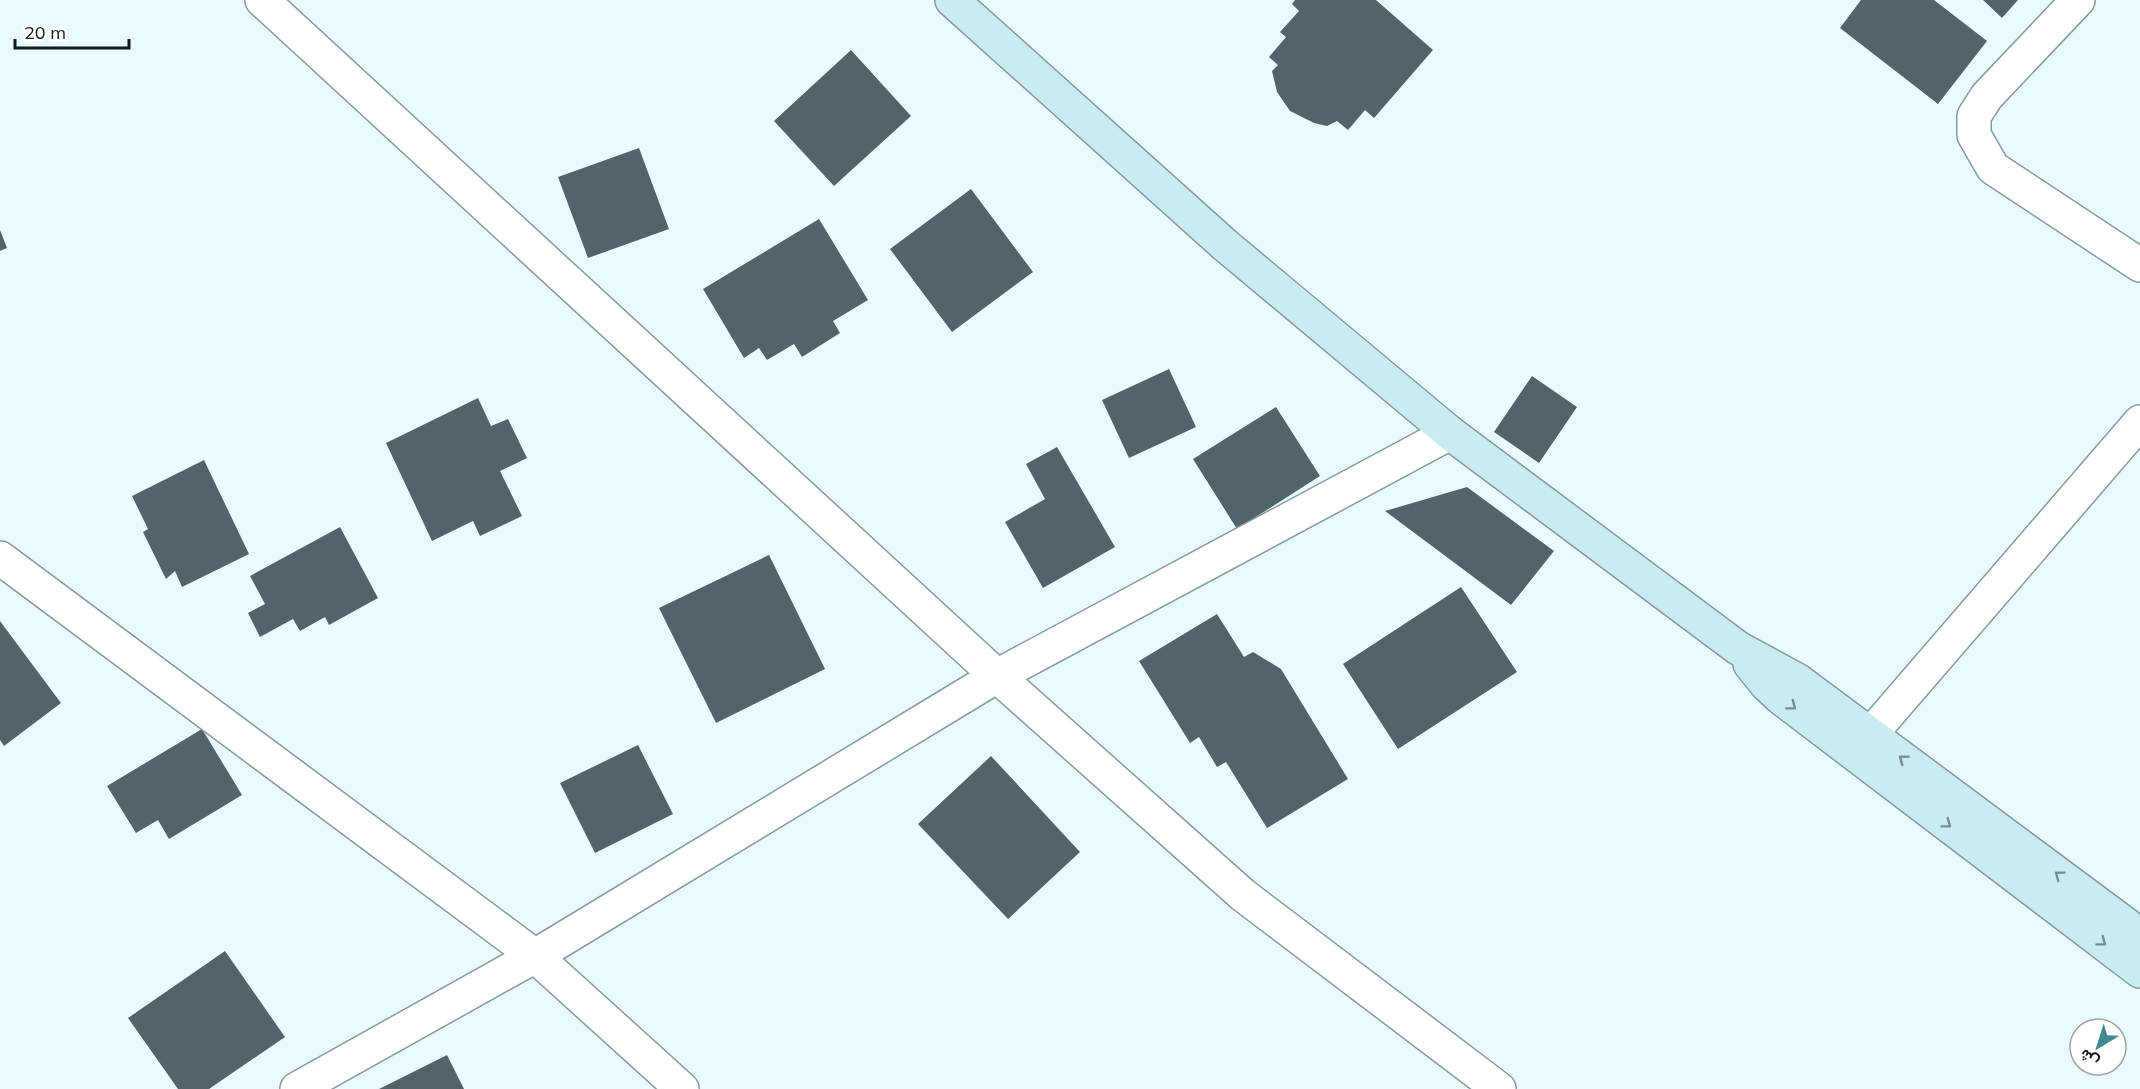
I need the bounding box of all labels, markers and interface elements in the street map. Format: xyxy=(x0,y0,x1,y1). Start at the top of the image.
scale bar xyxy=(15,12,129,50)
text: 20 m xyxy=(24,21,66,44)
one-way arrow xyxy=(1785,699,1796,710)
one-way arrow xyxy=(1898,755,1909,766)
one-way arrow xyxy=(1940,817,1951,828)
one-way arrow xyxy=(2055,872,2066,883)
one-way arrow xyxy=(2095,935,2106,946)
north arrow xyxy=(2068,1017,2128,1077)
text: ش xyxy=(2075,1045,2103,1073)

